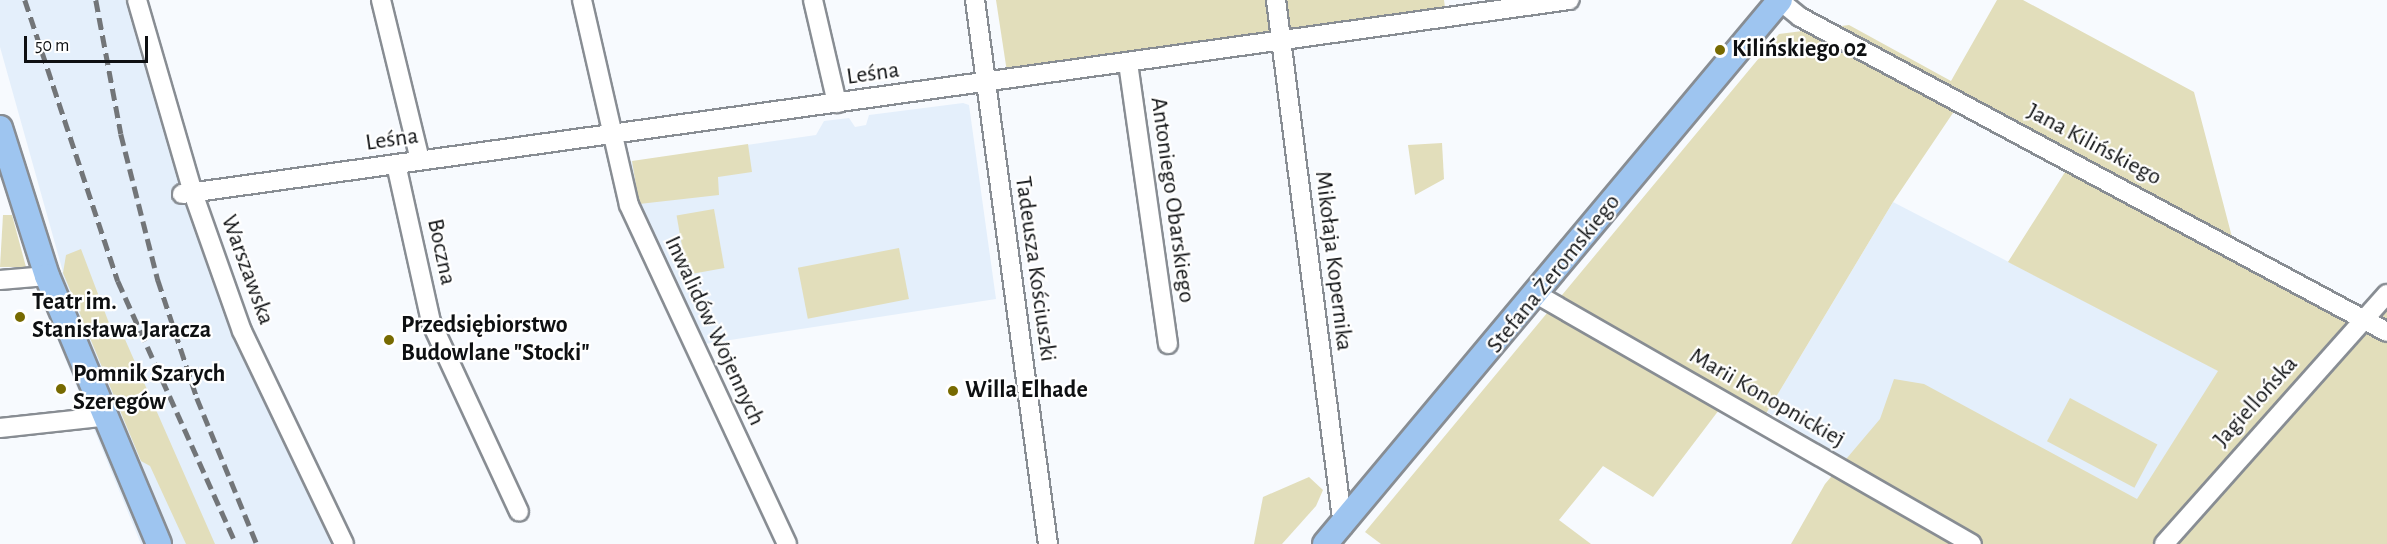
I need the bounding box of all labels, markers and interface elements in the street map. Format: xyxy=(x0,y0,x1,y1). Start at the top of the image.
scale bar xyxy=(27,24,152,62)
place label: Kilińskiego 02 xyxy=(1732,36,1867,64)
text: 50 m xyxy=(35,37,69,55)
marker: Kilińskiego 02 xyxy=(1713,43,1727,57)
street label: Leśna xyxy=(845,56,901,92)
street label: Antoniego Obarskiego xyxy=(1143,95,1201,305)
street label: Jana Kilińskiego xyxy=(2022,97,2166,193)
street label: Leśna xyxy=(364,122,420,158)
street label: Mikołaja Kopernika xyxy=(1308,169,1358,353)
street label: Tadeusza Kościuszki xyxy=(1008,174,1062,364)
street label: Stefana Żeromskiego xyxy=(1481,189,1627,359)
street label: Warszawska xyxy=(214,211,280,329)
street label: Boczna xyxy=(420,216,462,288)
street label: Inwalidów Wojennych xyxy=(657,232,771,430)
place label: Teatr im. Stanisława Jaracza xyxy=(32,289,211,345)
marker: Teatr im. Stanisława Jaracza xyxy=(13,310,27,324)
place label: Przedsiębiorstwo Budowlane "Stocki" xyxy=(401,312,590,368)
marker: Przedsiębiorstwo Budowlane "Stocki" xyxy=(382,333,396,347)
street label: Marii Konopnickiej xyxy=(1684,342,1850,454)
street label: Jagiellońska xyxy=(2208,350,2304,454)
place label: Pomnik Szarych Szeregów xyxy=(73,361,225,417)
place label: Willa Elhade xyxy=(965,377,1088,405)
marker: Pomnik Szarych Szeregów xyxy=(54,382,68,396)
marker: Willa Elhade xyxy=(946,384,960,398)

